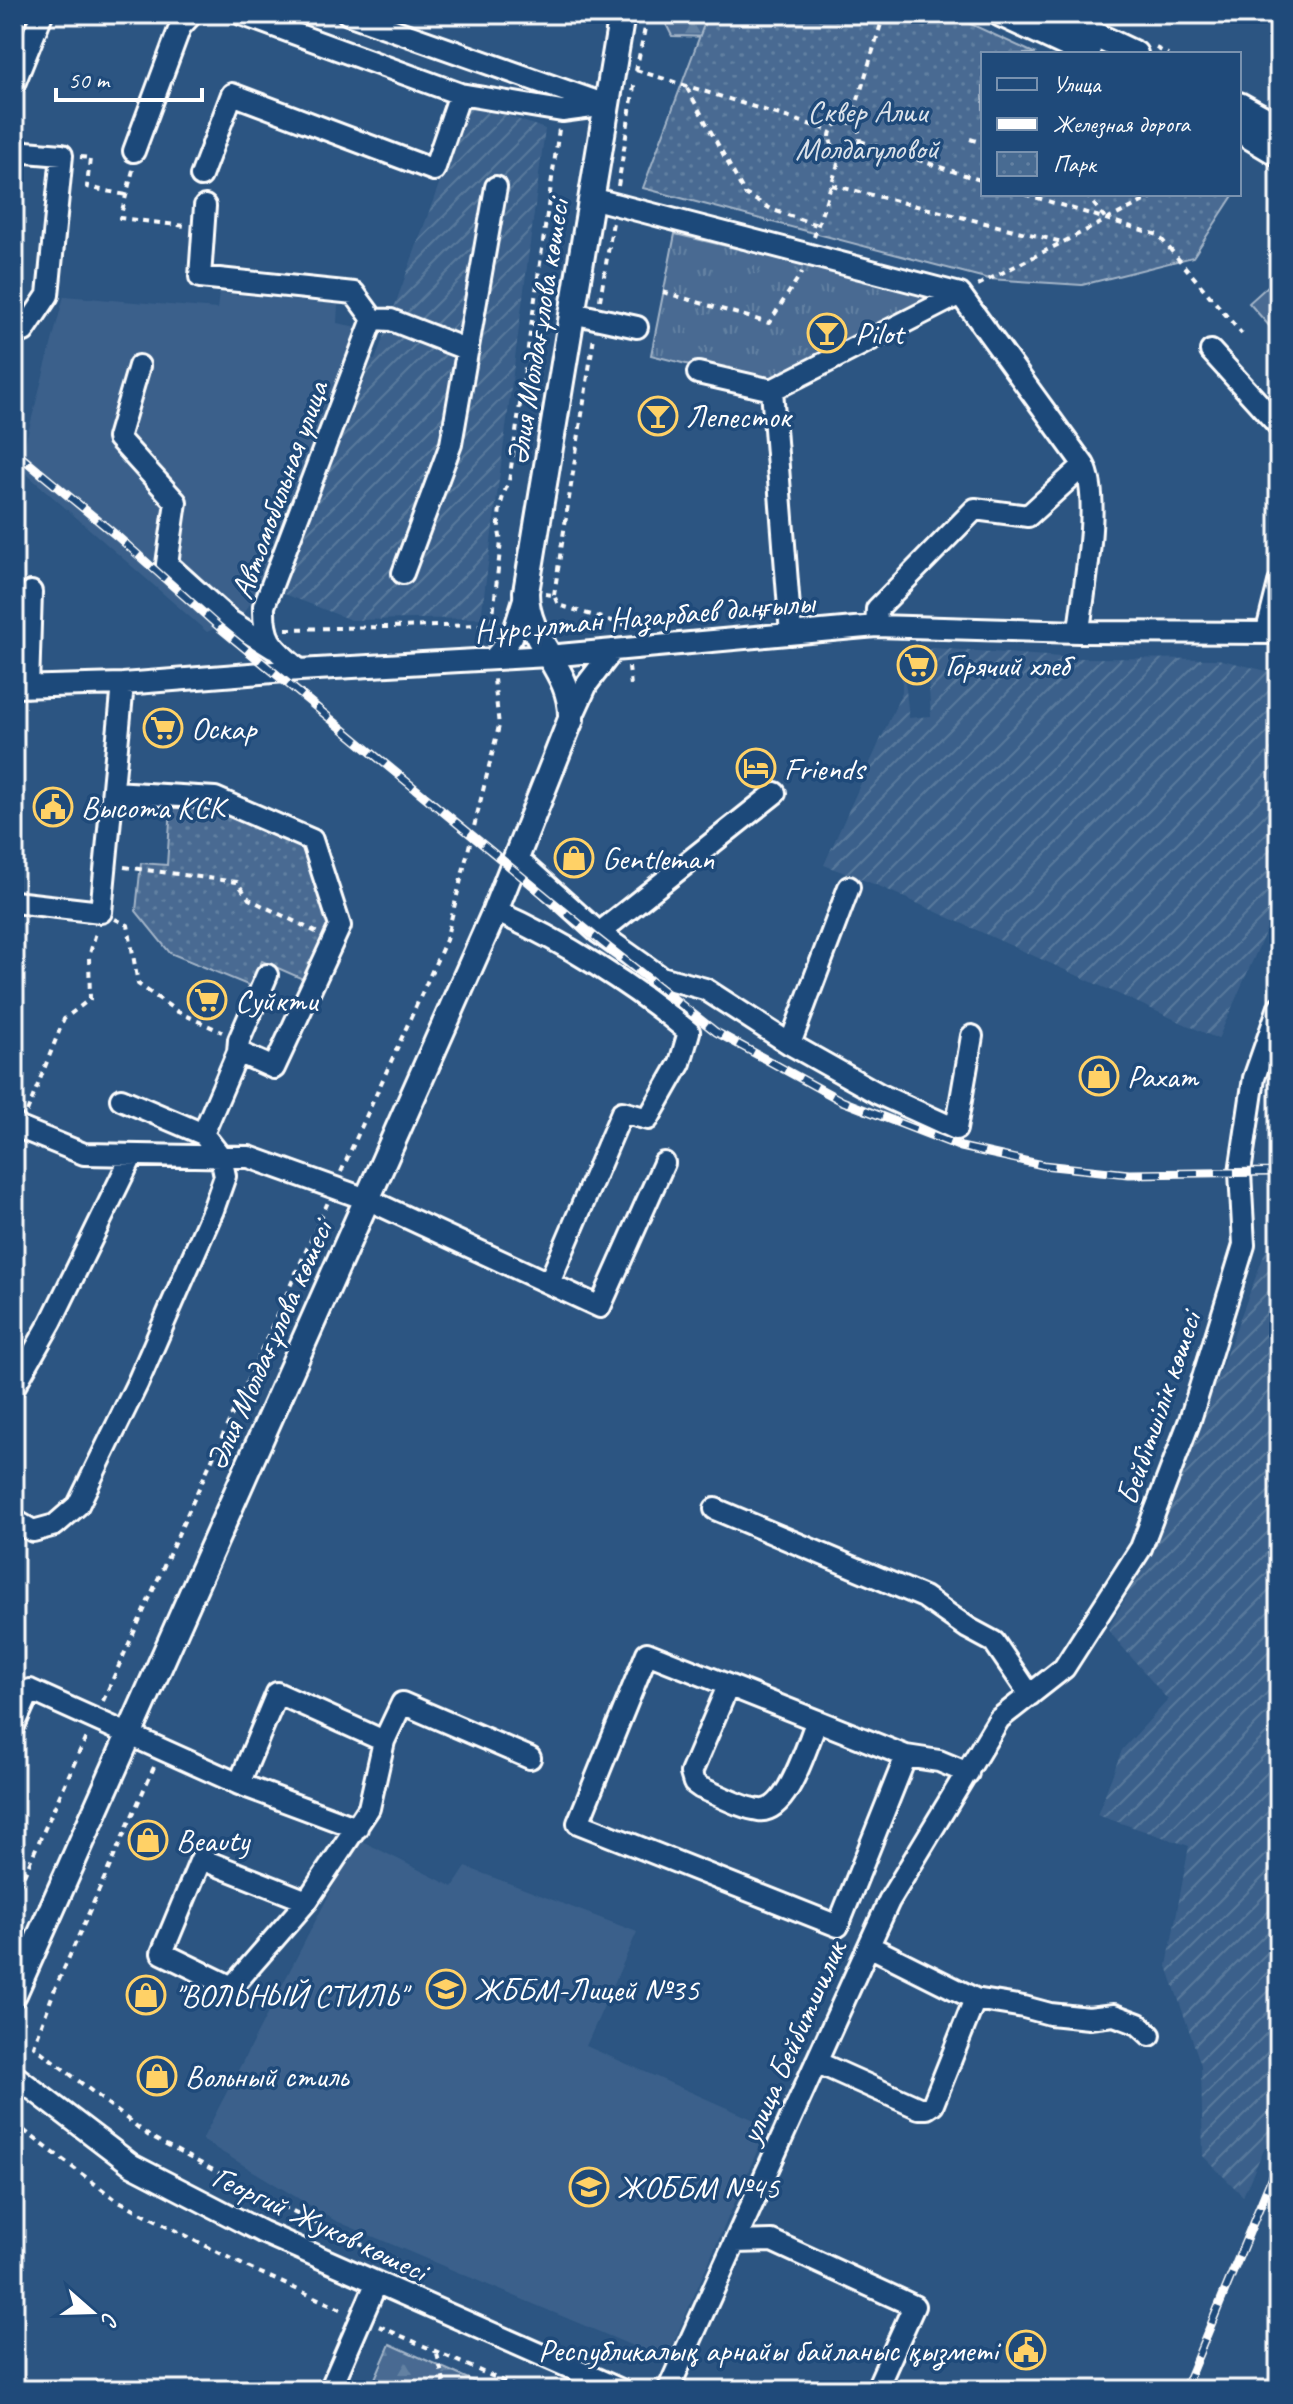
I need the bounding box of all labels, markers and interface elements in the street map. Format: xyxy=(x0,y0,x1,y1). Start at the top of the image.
scale bar xyxy=(56,52,202,102)
legend xyxy=(981,52,1241,196)
text: 50 m xyxy=(68,65,111,95)
text: Улица xyxy=(1053,69,1102,99)
park label: Сквер Алии Молдагуловой xyxy=(795,91,940,169)
text: Железная дорога xyxy=(1053,109,1191,139)
text: Парк xyxy=(1053,149,1098,179)
street label: Әлия Молдағұлова көшесі xyxy=(496,192,579,468)
bar icon: Pilot xyxy=(806,312,848,354)
place label: Pilot xyxy=(855,313,907,354)
street label: Автомобильная улица xyxy=(221,374,339,605)
bar icon: Лепесток xyxy=(637,395,679,437)
place label: Лепесток xyxy=(686,396,793,437)
street label: Нұрсұлтан Назарбаев даңғылы xyxy=(472,581,818,652)
supermarket icon: Горячий хлеб xyxy=(896,644,938,686)
place label: Горячий хлеб xyxy=(945,645,1075,686)
supermarket icon: Оскар xyxy=(142,707,184,749)
place label: Оскар xyxy=(191,708,258,749)
hotel icon: Friends xyxy=(735,747,777,789)
place label: Friends xyxy=(784,748,867,789)
public building icon: Высота КСК xyxy=(32,786,74,828)
place label: Высота КСК xyxy=(81,787,229,828)
shop icon: Gentleman xyxy=(553,837,595,879)
place label: Gentleman xyxy=(602,838,715,879)
supermarket icon: Суйкти xyxy=(186,979,228,1021)
place label: Суйкти xyxy=(235,980,320,1021)
shop icon: Рахат xyxy=(1078,1055,1120,1097)
place label: Рахат xyxy=(1127,1056,1200,1097)
street label: Әлия Молдағұлова көшесі xyxy=(195,1211,343,1476)
street label: Бейбітшілік көшесі xyxy=(1106,1302,1212,1510)
shop icon: Beauty xyxy=(127,1819,169,1861)
place label: Beauty xyxy=(176,1820,251,1861)
street label: улица Бейбитшилик xyxy=(729,1932,856,2152)
school or university icon: ЖББМ-Лицей №35 xyxy=(425,1968,467,2010)
place label: ЖББМ-Лицей №35 xyxy=(474,1969,700,2010)
shop icon: "ВОЛЬНЫЙ СТИЛЬ" xyxy=(125,1974,167,2016)
place label: "ВОЛЬНЫЙ СТИЛЬ" xyxy=(174,1975,412,2016)
shop icon: Вольный стиль xyxy=(136,2055,178,2097)
place label: Вольный стиль xyxy=(185,2056,350,2097)
street label: Георгий Жуков көшесі xyxy=(206,2156,437,2293)
school or university icon: ЖОББМ №45 xyxy=(568,2166,610,2208)
place label: ЖОББМ №45 xyxy=(617,2167,781,2208)
north arrow xyxy=(52,2272,132,2352)
text: С xyxy=(94,2309,125,2331)
public building icon: Республикалық арнайы байланыс қызметі xyxy=(1005,2329,1047,2371)
place label: Республикалық арнайы байланыс қызметі xyxy=(538,2330,1002,2371)

